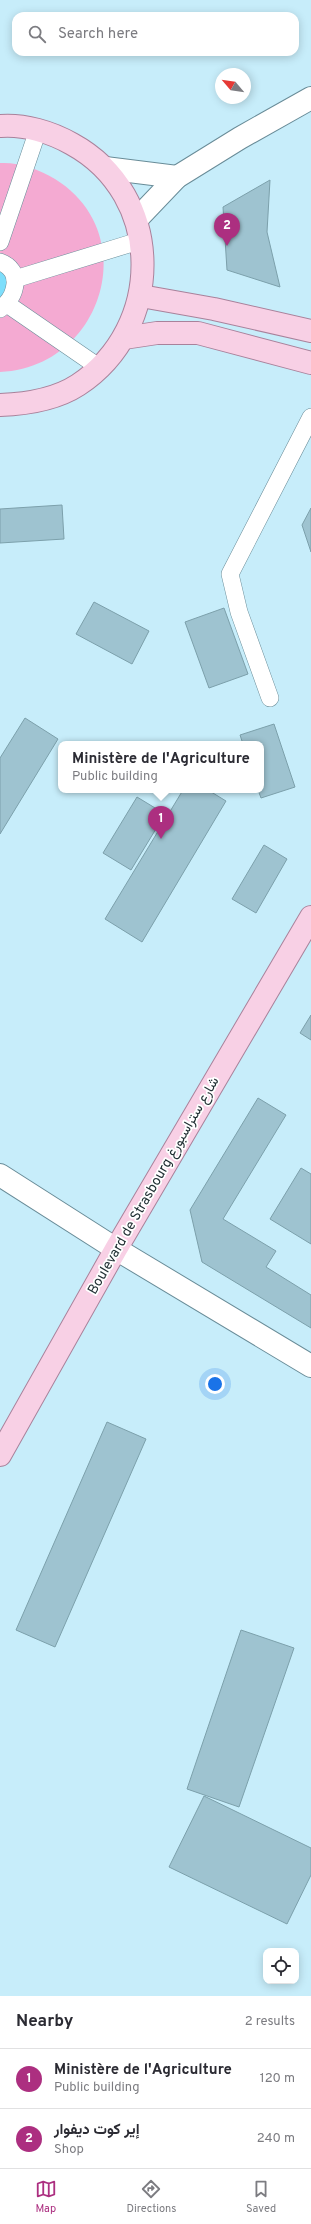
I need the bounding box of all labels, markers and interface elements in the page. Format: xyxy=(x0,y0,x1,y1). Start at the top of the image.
search box xyxy=(12,12,299,56)
icon: search xyxy=(26,23,48,45)
text: Search here xyxy=(58,25,138,44)
north arrow xyxy=(215,68,251,104)
pin: 2 xyxy=(214,213,240,246)
popup xyxy=(58,741,264,793)
text: Ministère de l'Agriculture xyxy=(72,750,250,769)
text: Public building xyxy=(72,769,158,785)
pin: 1 xyxy=(148,806,174,839)
street label: Boulevard de Strasbourg شارع ستراسبورغ xyxy=(85,1074,224,1298)
your location xyxy=(205,1374,225,1394)
map controls xyxy=(263,1948,299,1984)
button: locate xyxy=(263,1948,299,1984)
text: Nearby xyxy=(16,2011,73,2033)
text: 2 results xyxy=(245,2014,295,2030)
text: Ministère de l'Agriculture xyxy=(54,2061,232,2080)
text: 1 xyxy=(26,2071,32,2087)
text: 120 m xyxy=(260,2071,295,2087)
text: Public building xyxy=(54,2080,140,2096)
text: إير كوت ديفوار xyxy=(54,2121,140,2140)
text: 2 xyxy=(25,2131,33,2147)
text: 240 m xyxy=(257,2131,295,2147)
text: Shop xyxy=(54,2142,84,2158)
tab: Map xyxy=(35,2178,57,2216)
tab: Directions xyxy=(126,2178,176,2216)
tab: Saved xyxy=(246,2178,276,2216)

